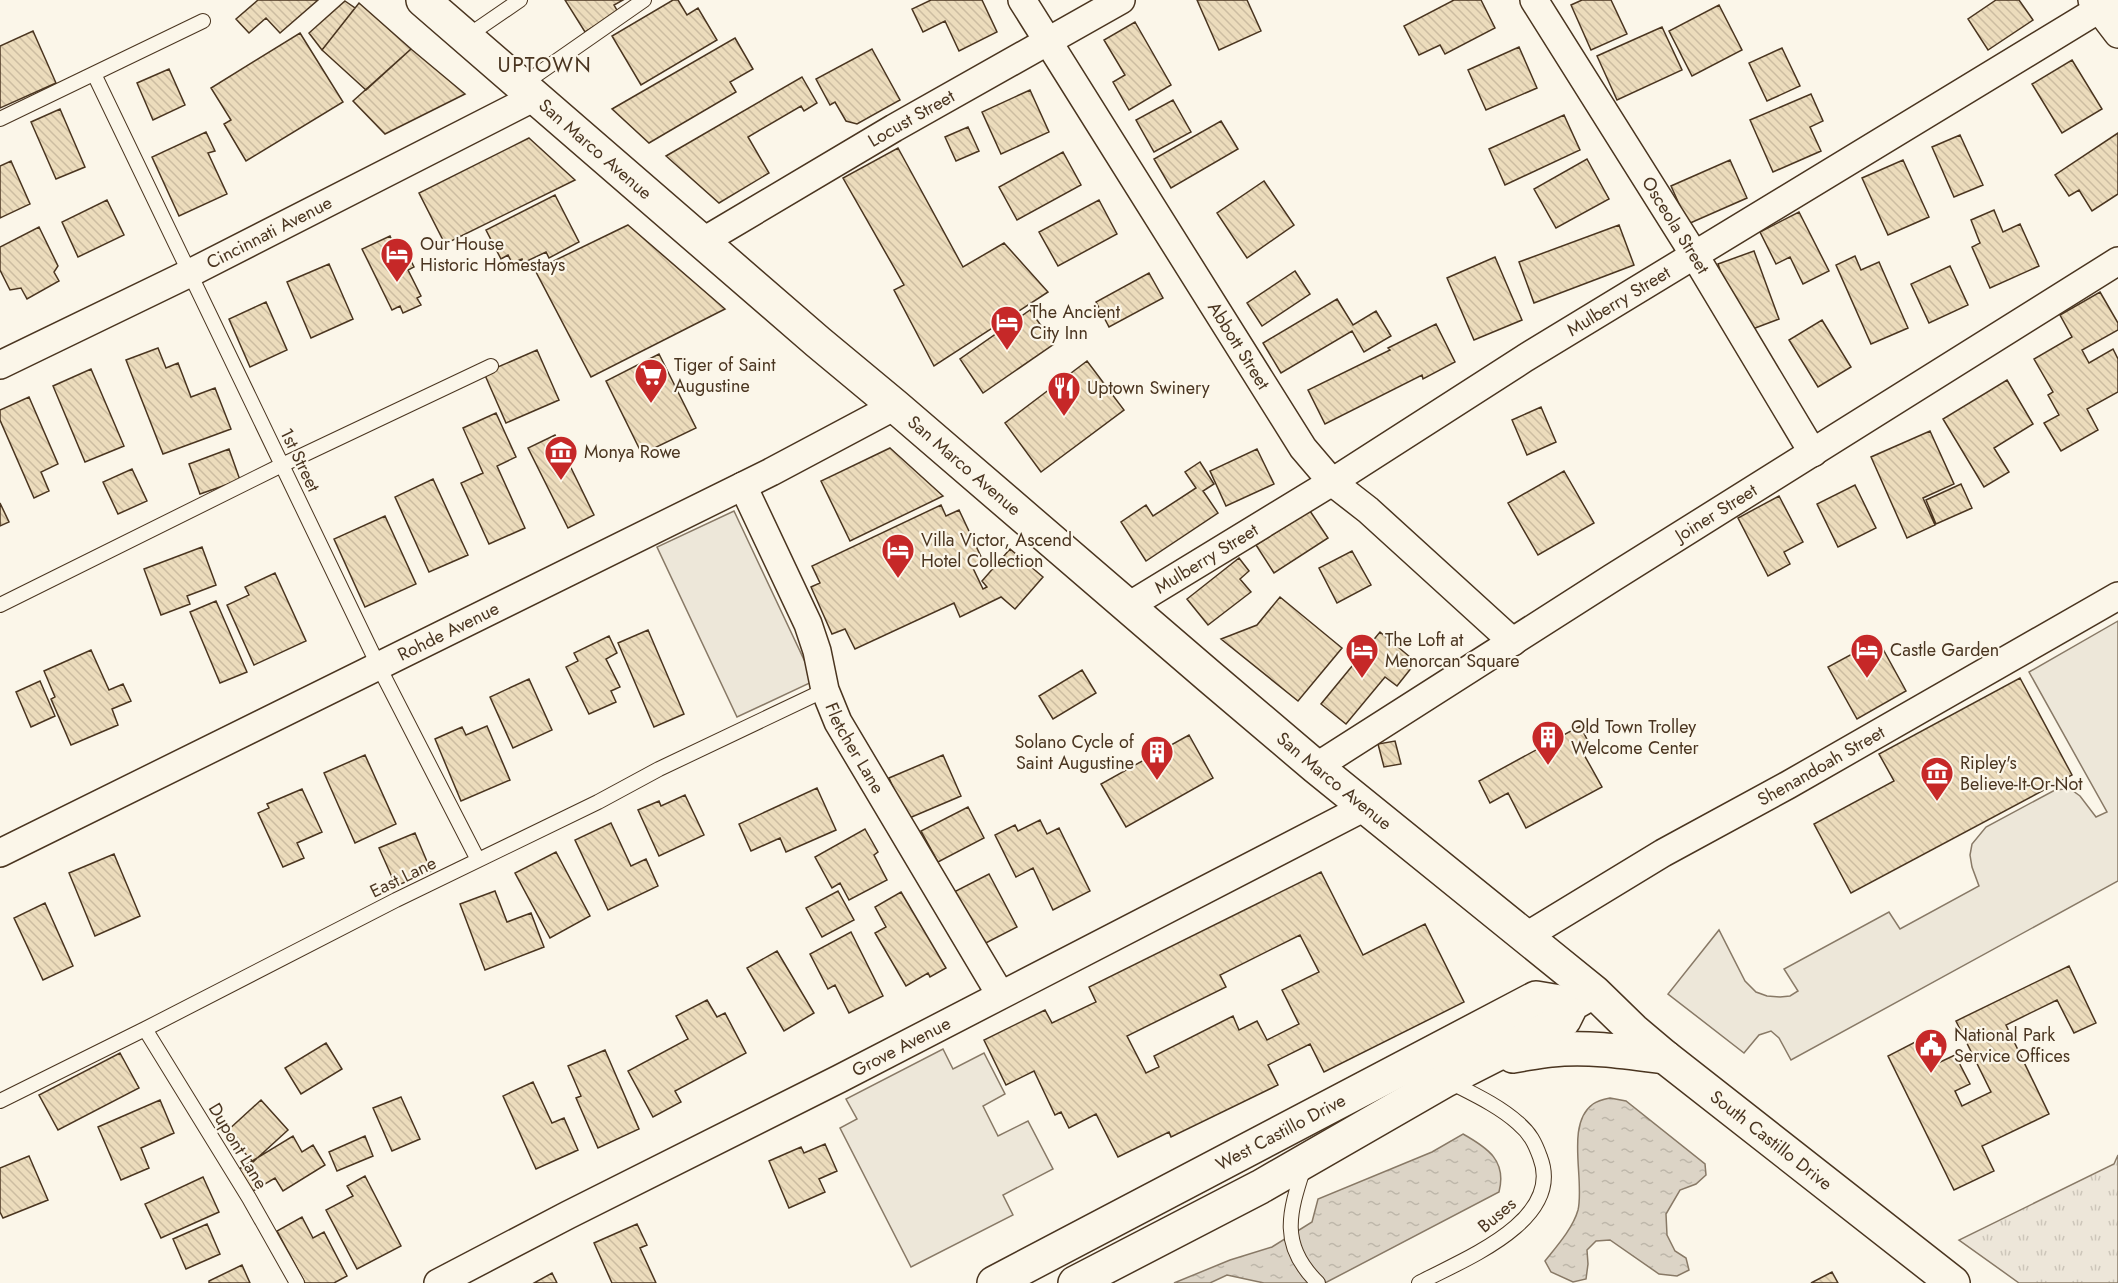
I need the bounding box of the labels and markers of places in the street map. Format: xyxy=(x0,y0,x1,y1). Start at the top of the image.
place label: Our House Historic Homestays xyxy=(420,231,565,278)
hotel icon: Our House Historic Homestays xyxy=(379,236,415,283)
place label: The Ancient City Inn xyxy=(1030,299,1121,346)
hotel icon: The Ancient City Inn xyxy=(989,304,1025,351)
place label: Tiger of Saint Augustine xyxy=(674,352,776,399)
supermarket icon: Tiger of Saint Augustine xyxy=(633,357,669,404)
restaurant icon: Uptown Swinery xyxy=(1046,370,1082,417)
place label: Uptown Swinery xyxy=(1087,375,1210,401)
museum icon: Monya Rowe xyxy=(543,434,579,481)
place label: Monya Rowe xyxy=(584,439,681,465)
place label: Villa Victor, Ascend Hotel Collection xyxy=(921,527,1072,574)
hotel icon: Villa Victor, Ascend Hotel Collection xyxy=(880,532,916,579)
place label: The Loft at Menorcan Square xyxy=(1385,627,1520,674)
hotel icon: The Loft at Menorcan Square xyxy=(1344,632,1380,679)
hotel icon: Castle Garden xyxy=(1849,632,1885,679)
place label: Castle Garden xyxy=(1890,637,1999,663)
place label: Old Town Trolley Welcome Center xyxy=(1571,714,1700,761)
building icon: Old Town Trolley Welcome Center xyxy=(1530,719,1566,766)
place label: Solano Cycle of Saint Augustine xyxy=(1014,729,1135,776)
building icon: Solano Cycle of Saint Augustine xyxy=(1139,734,1175,781)
place label: Ripley's Believe-It-Or-Not xyxy=(1960,750,2083,797)
museum icon: Ripley's Believe-It-Or-Not xyxy=(1919,755,1955,802)
place label: National Park Service Offices xyxy=(1954,1022,2070,1069)
public building icon: National Park Service Offices xyxy=(1913,1027,1949,1074)

